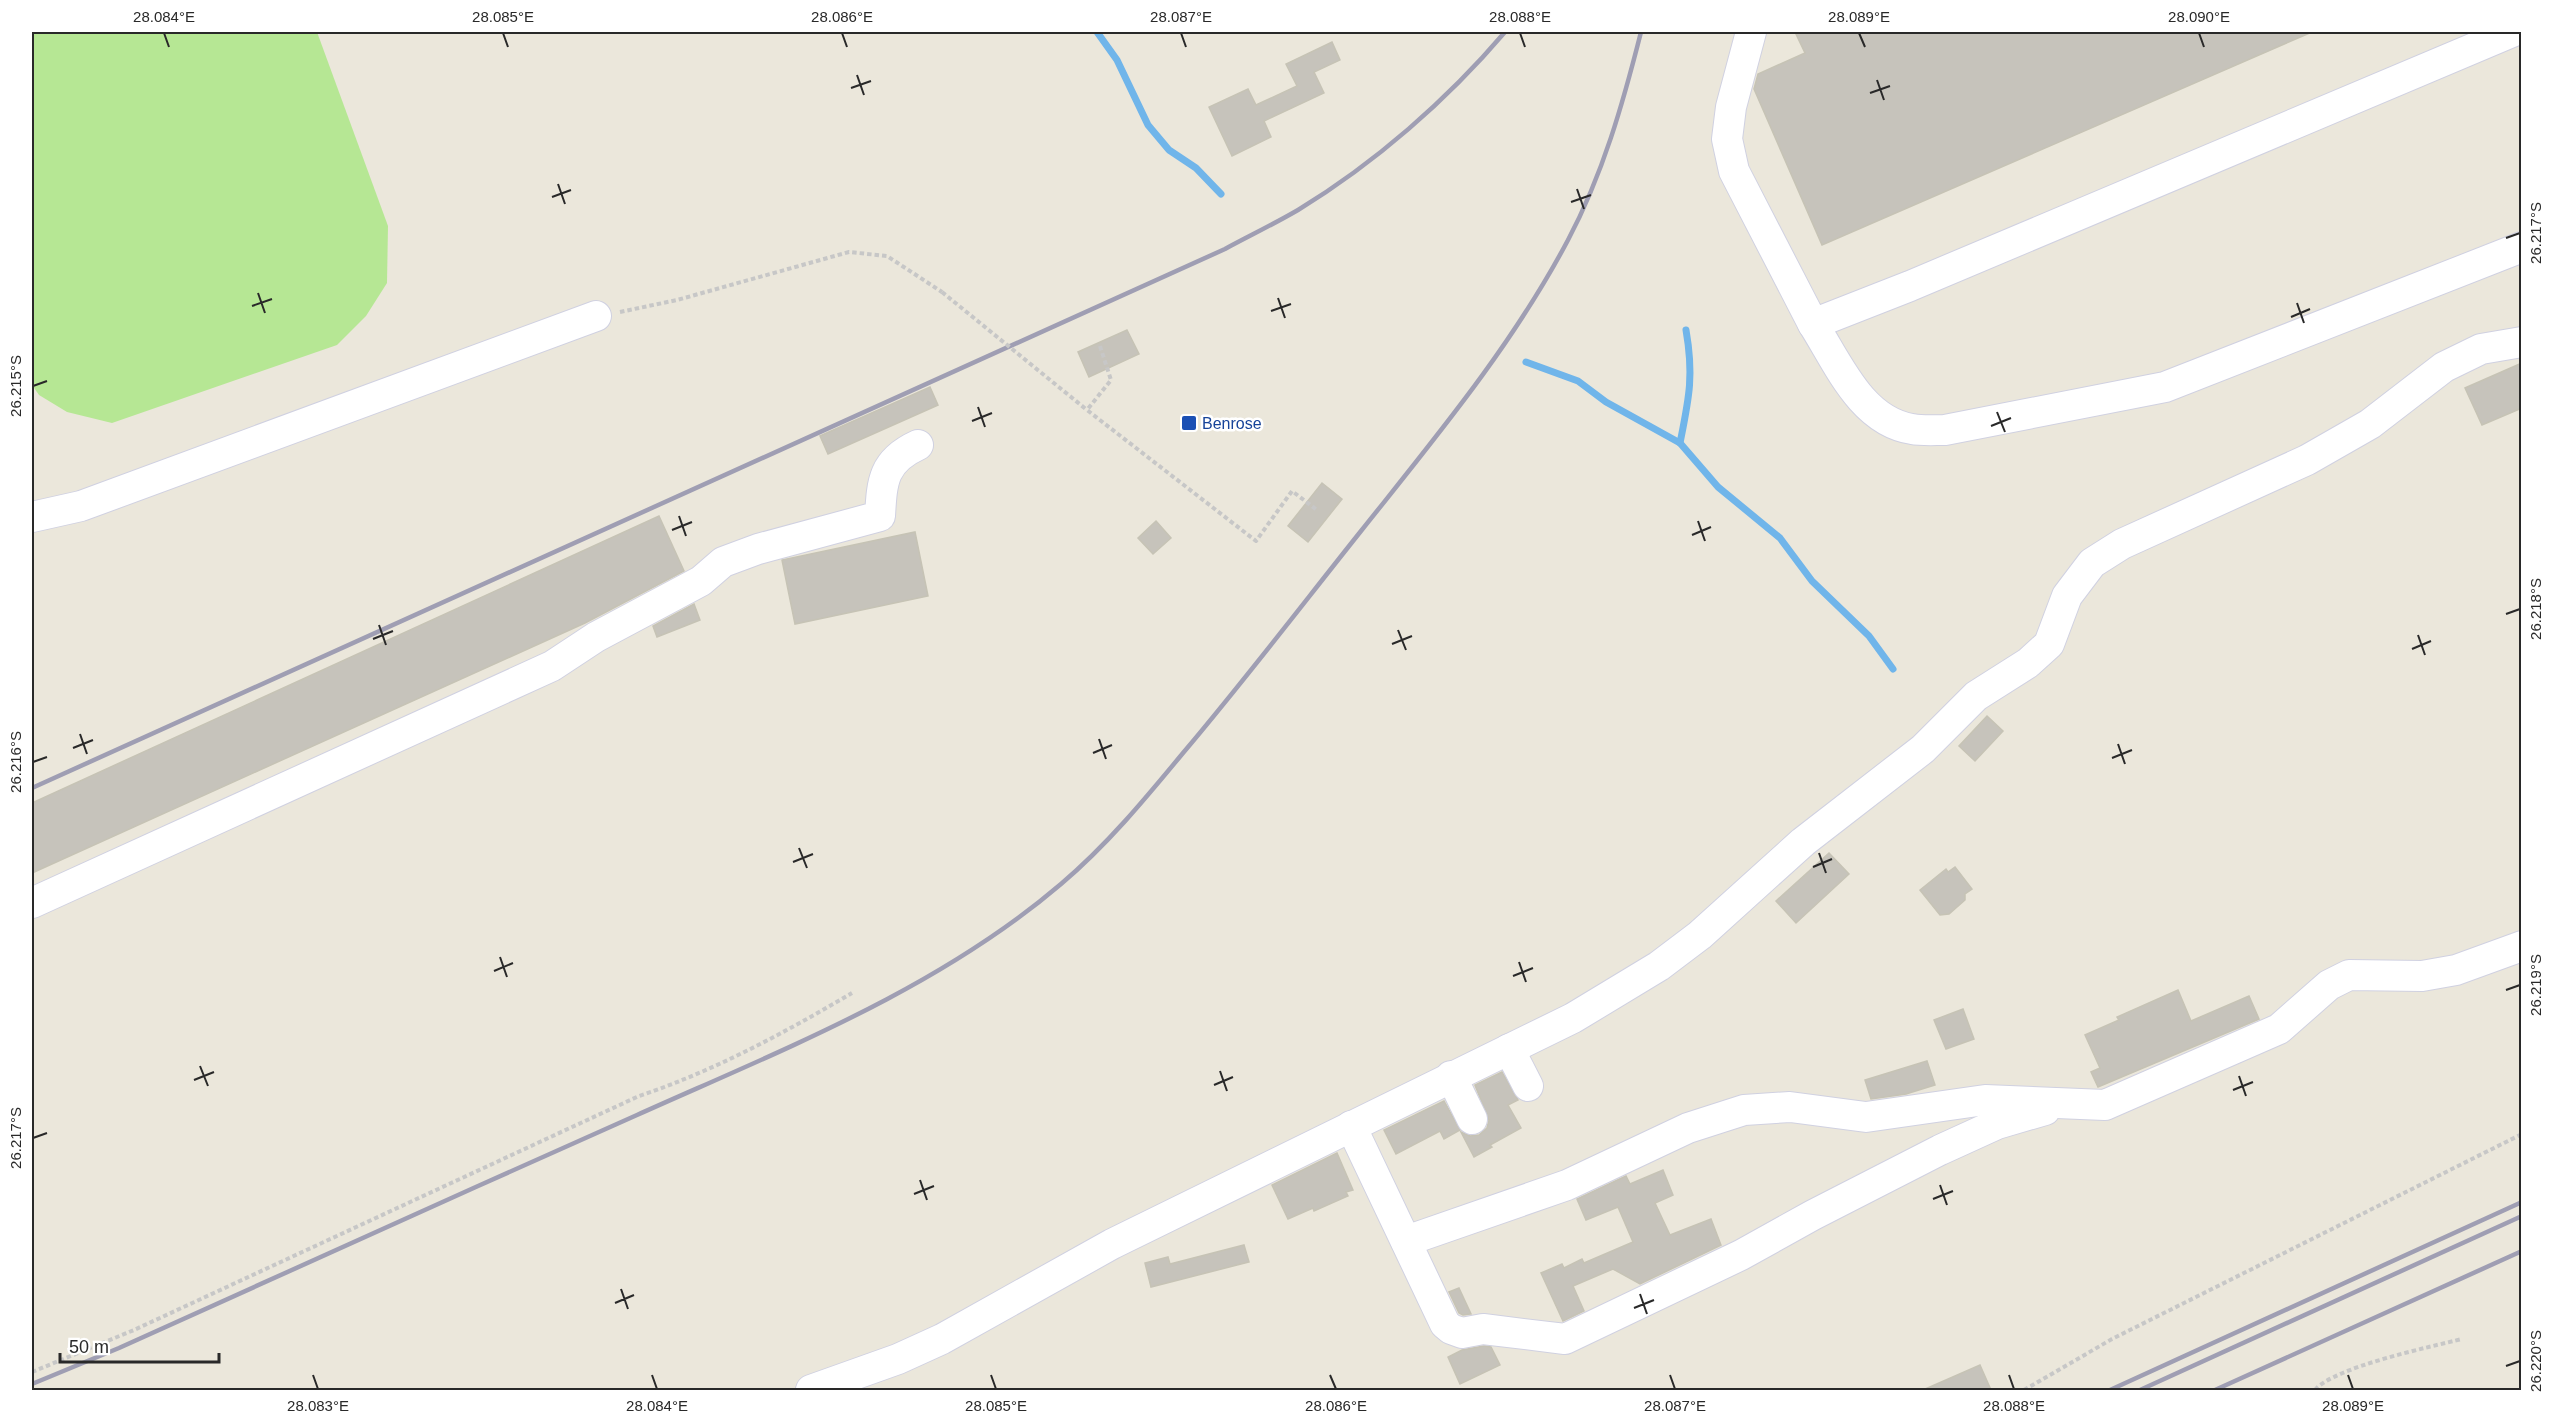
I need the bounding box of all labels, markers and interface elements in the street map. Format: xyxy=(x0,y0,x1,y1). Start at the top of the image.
text: 28.084°E xyxy=(133,8,195,25)
text: 28.085°E xyxy=(472,8,534,25)
text: 28.086°E xyxy=(811,8,873,25)
text: 28.087°E xyxy=(1150,8,1212,25)
text: 28.088°E xyxy=(1489,8,1551,25)
text: 28.089°E xyxy=(1828,8,1890,25)
text: 28.090°E xyxy=(2168,8,2230,25)
text: 26.217°S xyxy=(2527,202,2544,264)
text: 26.215°S xyxy=(7,355,24,417)
marker: Benrose xyxy=(1180,414,1198,432)
place label: Benrose xyxy=(1202,415,1262,432)
text: 26.218°S xyxy=(2527,578,2544,640)
text: 26.216°S xyxy=(7,731,24,793)
text: 26.219°S xyxy=(2527,954,2544,1016)
text: 26.217°S xyxy=(7,1107,24,1169)
scale bar xyxy=(60,1326,219,1364)
text: 26.220°S xyxy=(2527,1330,2544,1392)
text: 50 m xyxy=(69,1337,109,1357)
text: 28.083°E xyxy=(287,1397,349,1414)
text: 28.084°E xyxy=(626,1397,688,1414)
text: 28.085°E xyxy=(965,1397,1027,1414)
text: 28.086°E xyxy=(1305,1397,1367,1414)
text: 28.087°E xyxy=(1644,1397,1706,1414)
text: 28.088°E xyxy=(1983,1397,2045,1414)
text: 28.089°E xyxy=(2322,1397,2384,1414)

